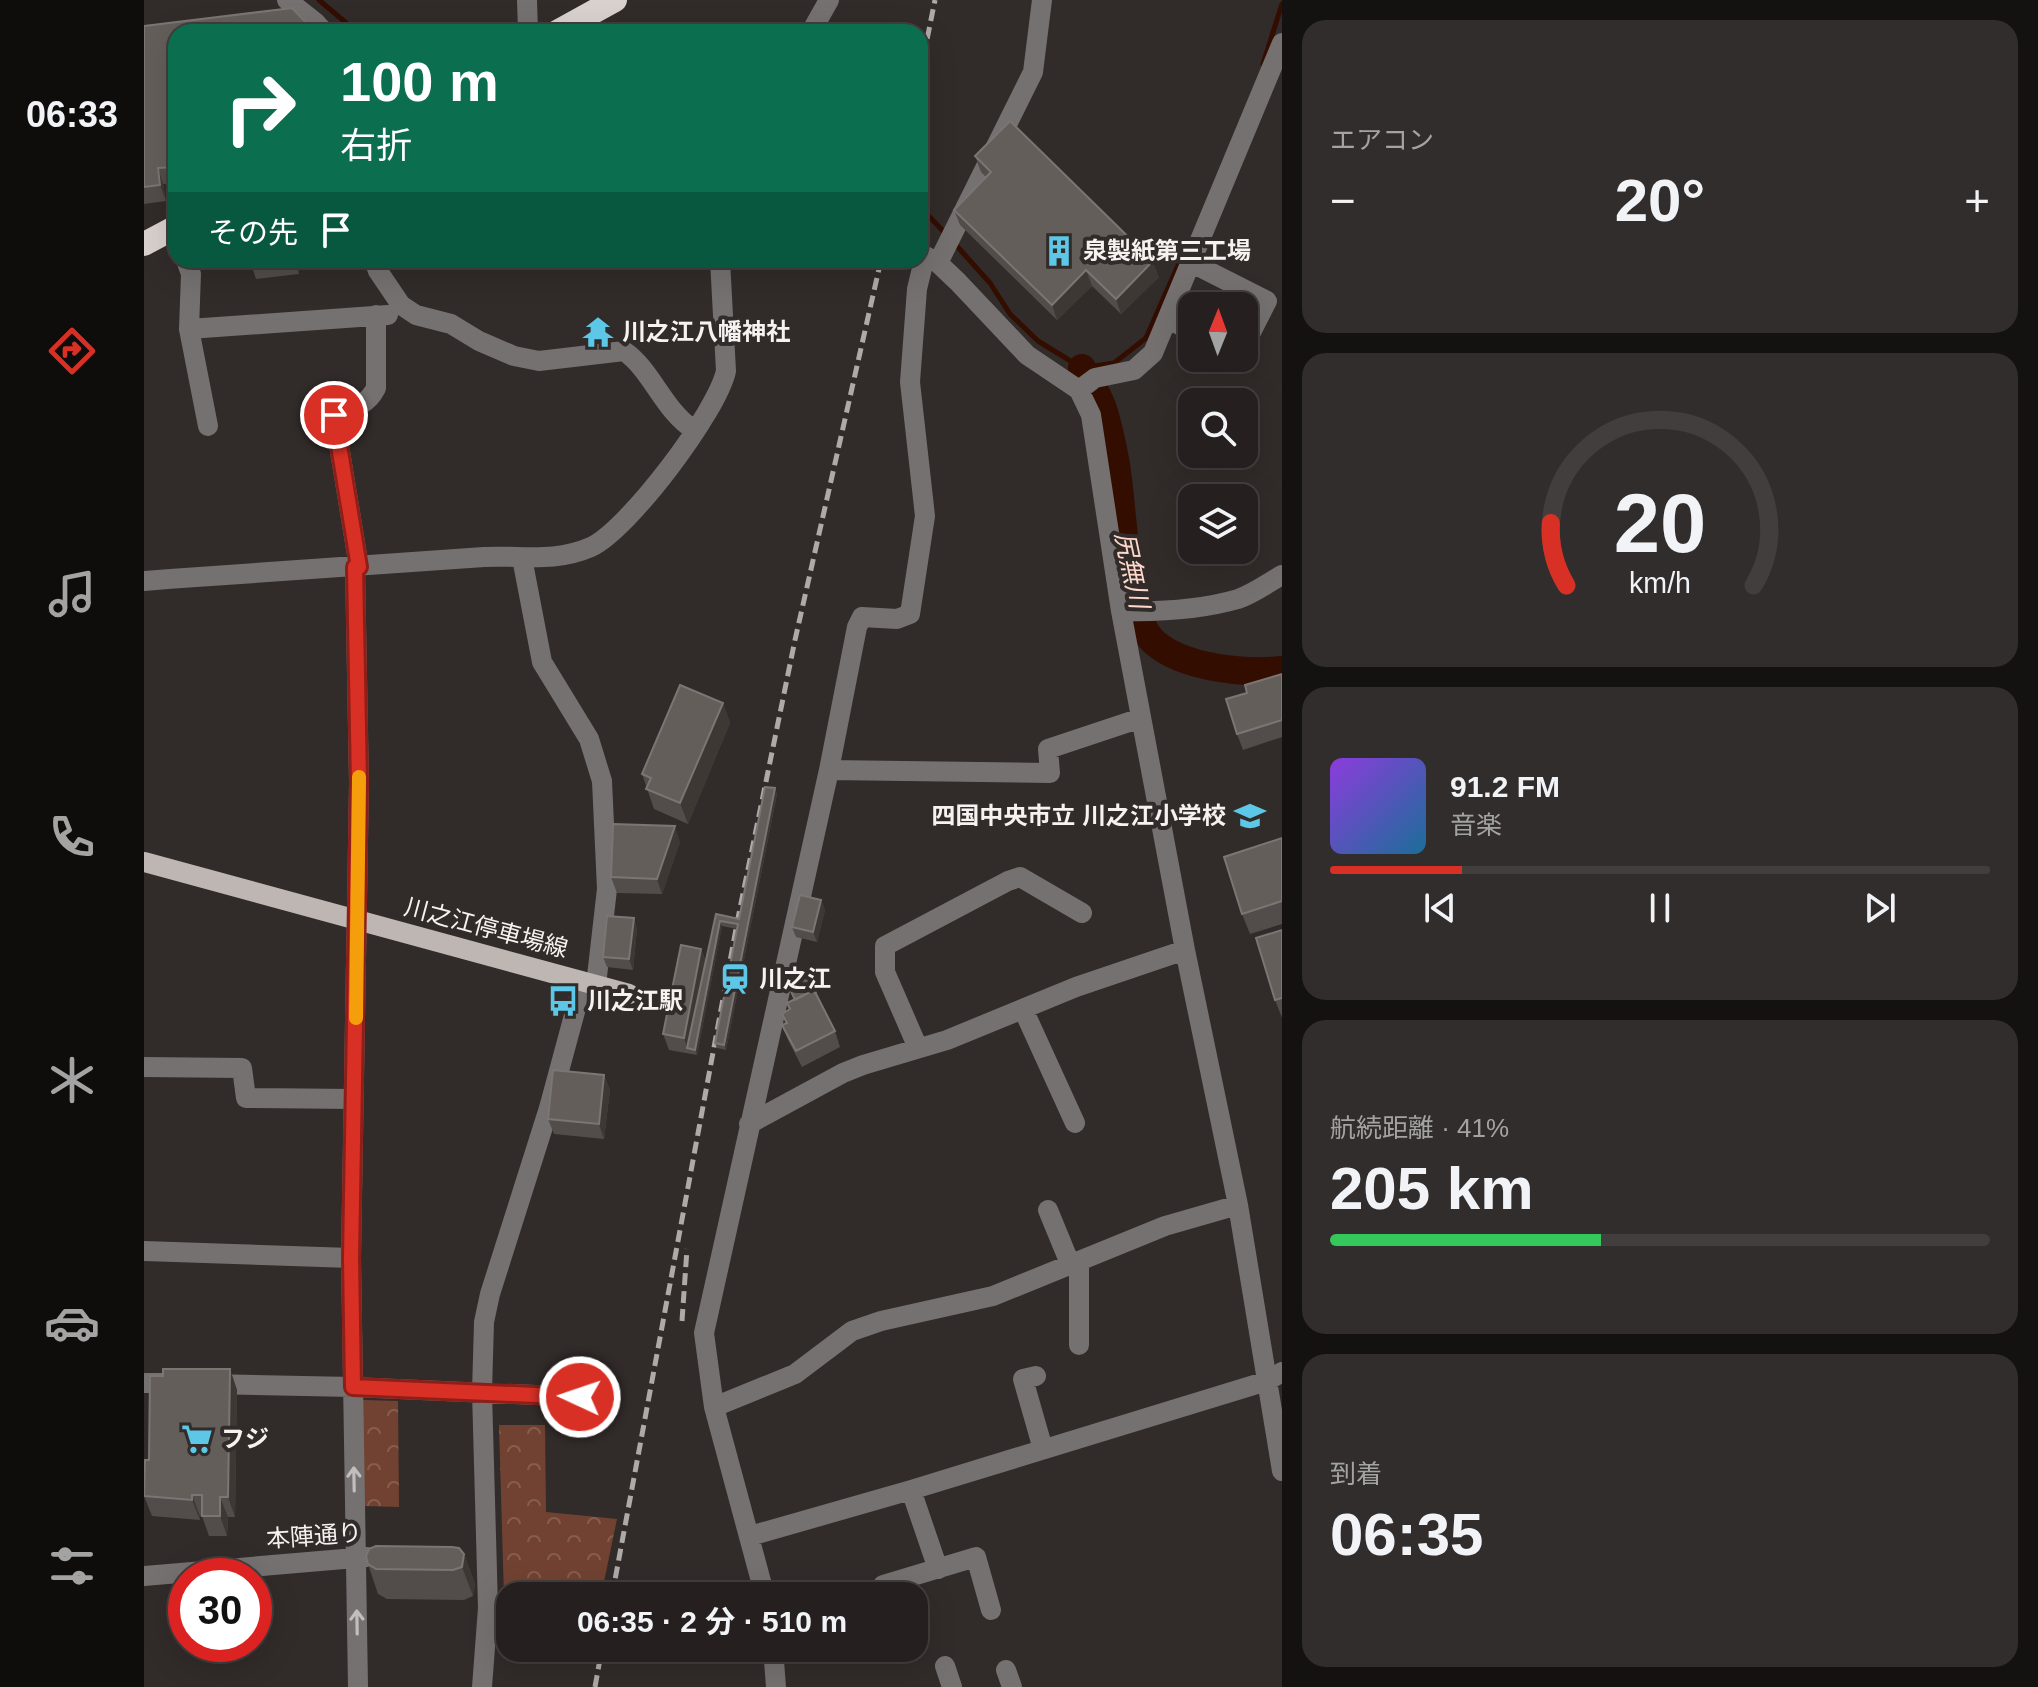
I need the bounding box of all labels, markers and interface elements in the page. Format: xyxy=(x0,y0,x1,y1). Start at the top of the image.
text: 100 m xyxy=(340,50,499,113)
icon: right xyxy=(208,56,312,160)
text: 06:33 xyxy=(26,94,118,135)
text: 右折 xyxy=(340,125,412,166)
text: エアコン xyxy=(1330,125,1434,155)
text: 20° xyxy=(1615,167,1705,234)
text: − xyxy=(1330,176,1356,225)
text: + xyxy=(1964,176,1990,225)
icon: arrive xyxy=(314,208,358,252)
text: その先 xyxy=(208,216,298,249)
building icon: 泉製紙第三工場 xyxy=(1042,234,1076,268)
place label: 泉製紙第三工場 xyxy=(1083,237,1251,264)
north arrow xyxy=(1178,292,1258,372)
map controls xyxy=(1178,292,1258,564)
temple icon: 川之江八幡神社 xyxy=(581,315,615,349)
place label: 川之江八幡神社 xyxy=(622,318,790,345)
icon: directions xyxy=(44,323,100,379)
pin xyxy=(300,381,368,449)
button: search xyxy=(1178,388,1258,468)
icon: arrive xyxy=(312,393,356,437)
text: 20 xyxy=(1614,477,1706,570)
button: layers xyxy=(1178,484,1258,564)
water label: 尻無川 xyxy=(1109,529,1155,614)
icon: music xyxy=(44,566,100,622)
text: km/h xyxy=(1629,567,1691,599)
text: 91.2 FM xyxy=(1450,770,1560,803)
school or university icon: 四国中央市立 川之江小学校 xyxy=(1233,799,1267,833)
place label: 四国中央市立 川之江小学校 xyxy=(931,802,1226,829)
icon: phone xyxy=(44,809,100,865)
text: 音楽 xyxy=(1450,810,1502,840)
icon: previous xyxy=(1418,886,1462,930)
icon: pause xyxy=(1638,886,1682,930)
icon: next xyxy=(1858,886,1902,930)
street label: 川之江停車場線 xyxy=(401,893,571,962)
station icon: 川之江 xyxy=(718,962,752,996)
place label: 川之江 xyxy=(759,965,831,992)
bus stop icon: 川之江駅 xyxy=(546,984,580,1018)
place label: 川之江駅 xyxy=(587,987,683,1014)
icon: climate xyxy=(44,1052,100,1108)
text: 航続距離 · 41% xyxy=(1330,1113,1509,1143)
text: 205 km xyxy=(1330,1155,1534,1222)
icon: car xyxy=(44,1295,100,1351)
position arrow xyxy=(538,1355,622,1439)
supermarket icon: フジ xyxy=(180,1422,214,1456)
place label: フジ xyxy=(221,1425,269,1452)
text: 到着 xyxy=(1330,1459,1382,1489)
one-way arrow xyxy=(347,1466,362,1493)
text: 06:35 xyxy=(1330,1501,1483,1568)
street label: 本陣通り xyxy=(265,1519,363,1552)
icon: filters xyxy=(44,1538,100,1594)
speed limit sign: 30 xyxy=(168,1558,272,1662)
text: 06:35 · 2 分 · 510 m xyxy=(577,1605,847,1638)
one-way arrow xyxy=(349,1609,364,1636)

